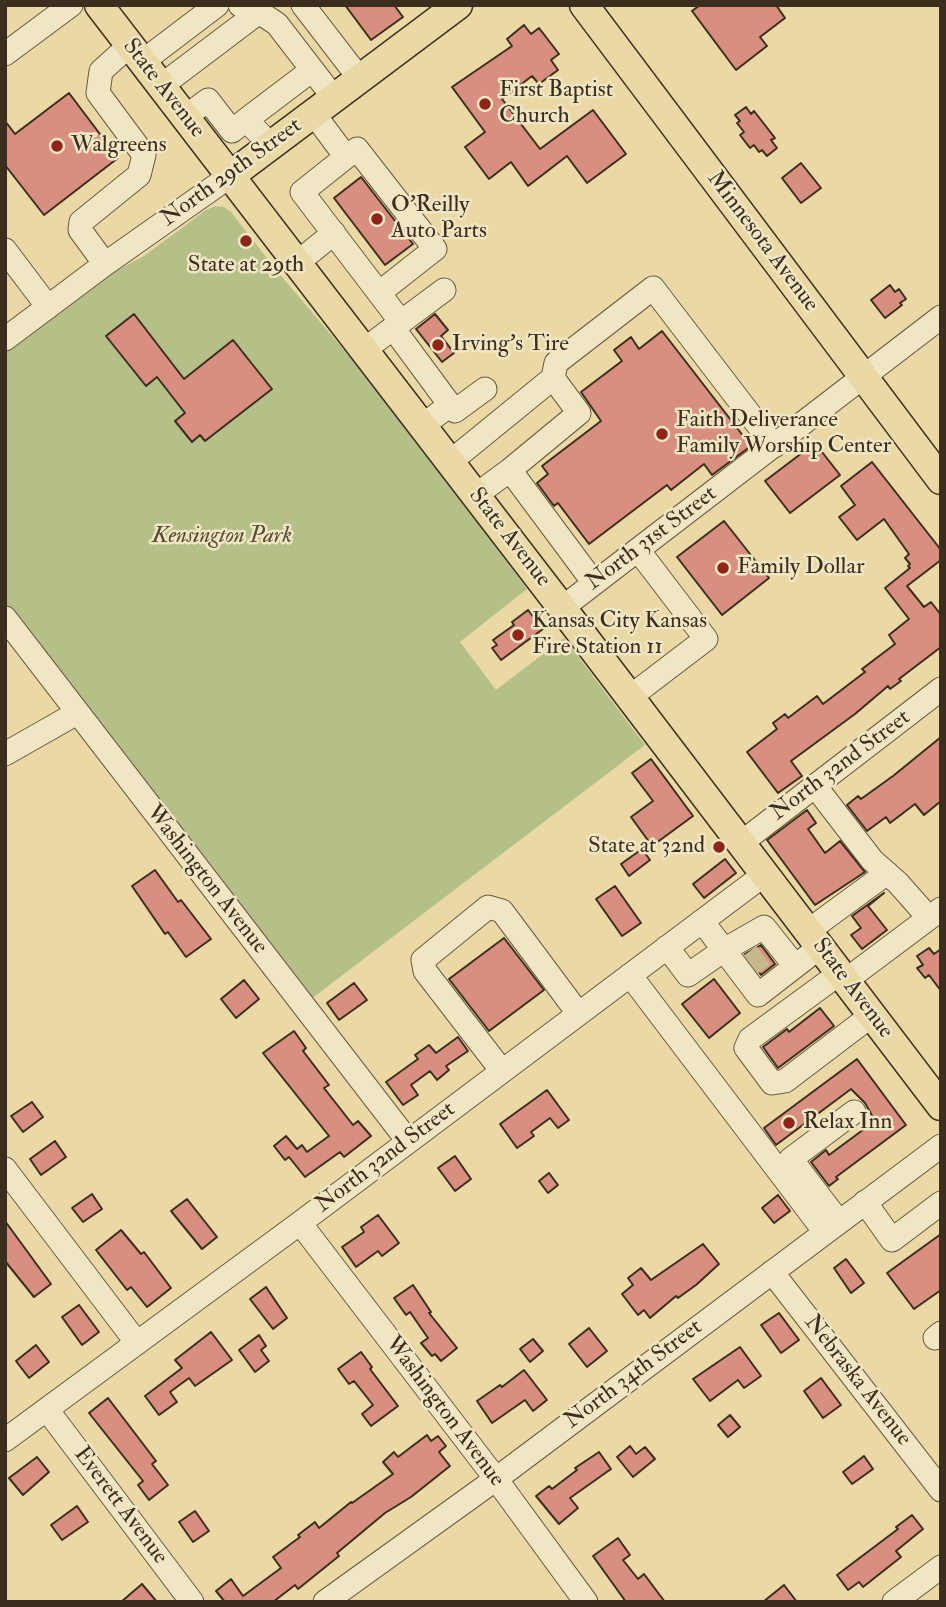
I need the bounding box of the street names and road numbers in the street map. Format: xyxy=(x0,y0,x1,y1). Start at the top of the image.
street label: State Avenue xyxy=(116,34,210,144)
street label: North 29th Street xyxy=(156,113,308,233)
street label: Minnesota Avenue xyxy=(700,166,824,318)
street label: North 31st Street xyxy=(581,481,723,597)
street label: State Avenue xyxy=(462,483,556,593)
street label: North 32nd Street xyxy=(766,704,916,828)
street label: Washington Avenue xyxy=(139,800,273,960)
street label: State Avenue xyxy=(805,933,899,1045)
street label: North 32nd Street xyxy=(311,1096,461,1220)
street label: Nebraska Avenue xyxy=(797,1310,917,1452)
street label: North 34th Street xyxy=(560,1314,708,1436)
street label: Washington Avenue xyxy=(378,1331,510,1493)
street label: Everett Avenue xyxy=(67,1442,173,1570)

